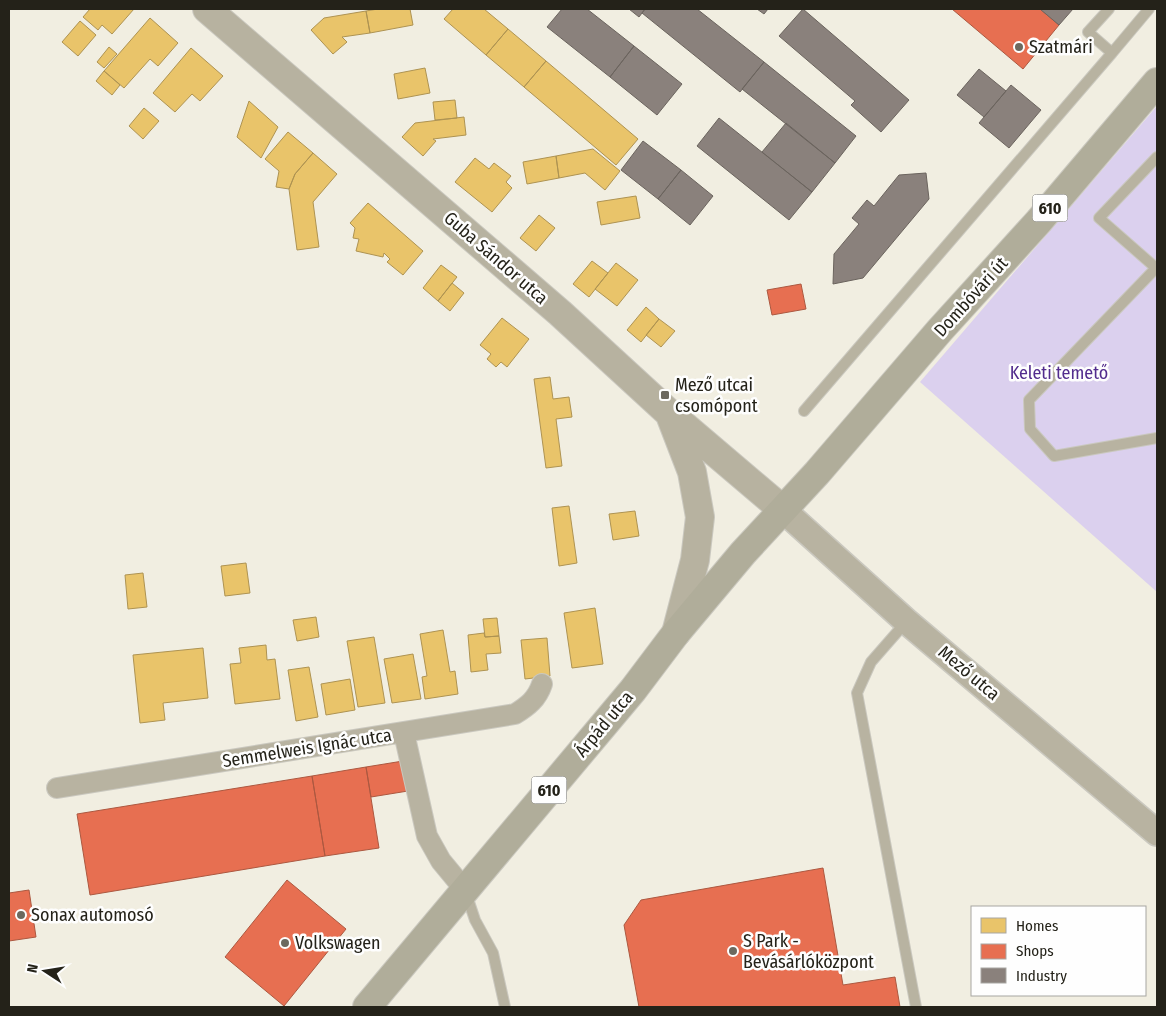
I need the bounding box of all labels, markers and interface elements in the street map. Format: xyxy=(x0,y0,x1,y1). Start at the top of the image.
place label: Szatmári xyxy=(1029,36,1093,58)
marker: Szatmári xyxy=(1013,41,1025,53)
road number: 610 xyxy=(1032,194,1068,222)
street label: Guba Sándor utca xyxy=(440,207,553,309)
street label: Dombóvári út xyxy=(929,253,1013,341)
park label: Keleti temető xyxy=(1010,362,1108,384)
place label: Mező utcai csomópont xyxy=(675,374,758,417)
marker: Mező utcai csomópont xyxy=(659,389,671,401)
street label: Mező utca xyxy=(934,641,1004,705)
street label: Árpád utca xyxy=(569,686,638,761)
street label: Semmelweis Ignác utca xyxy=(221,724,393,772)
road number: 610 xyxy=(532,776,566,804)
place label: Sonax automosó xyxy=(31,904,154,926)
legend xyxy=(971,906,1146,996)
marker: Sonax automosó xyxy=(15,909,27,921)
text: Homes xyxy=(1016,917,1058,935)
place label: S Park - Bevásárlóközpont xyxy=(743,930,874,973)
place label: Volkswagen xyxy=(295,932,381,954)
marker: Volkswagen xyxy=(279,937,291,949)
text: Shops xyxy=(1016,942,1054,960)
marker: S Park - Bevásárlóközpont xyxy=(727,945,739,957)
north arrow xyxy=(20,946,70,996)
text: N xyxy=(24,963,42,974)
text: Industry xyxy=(1016,967,1067,985)

